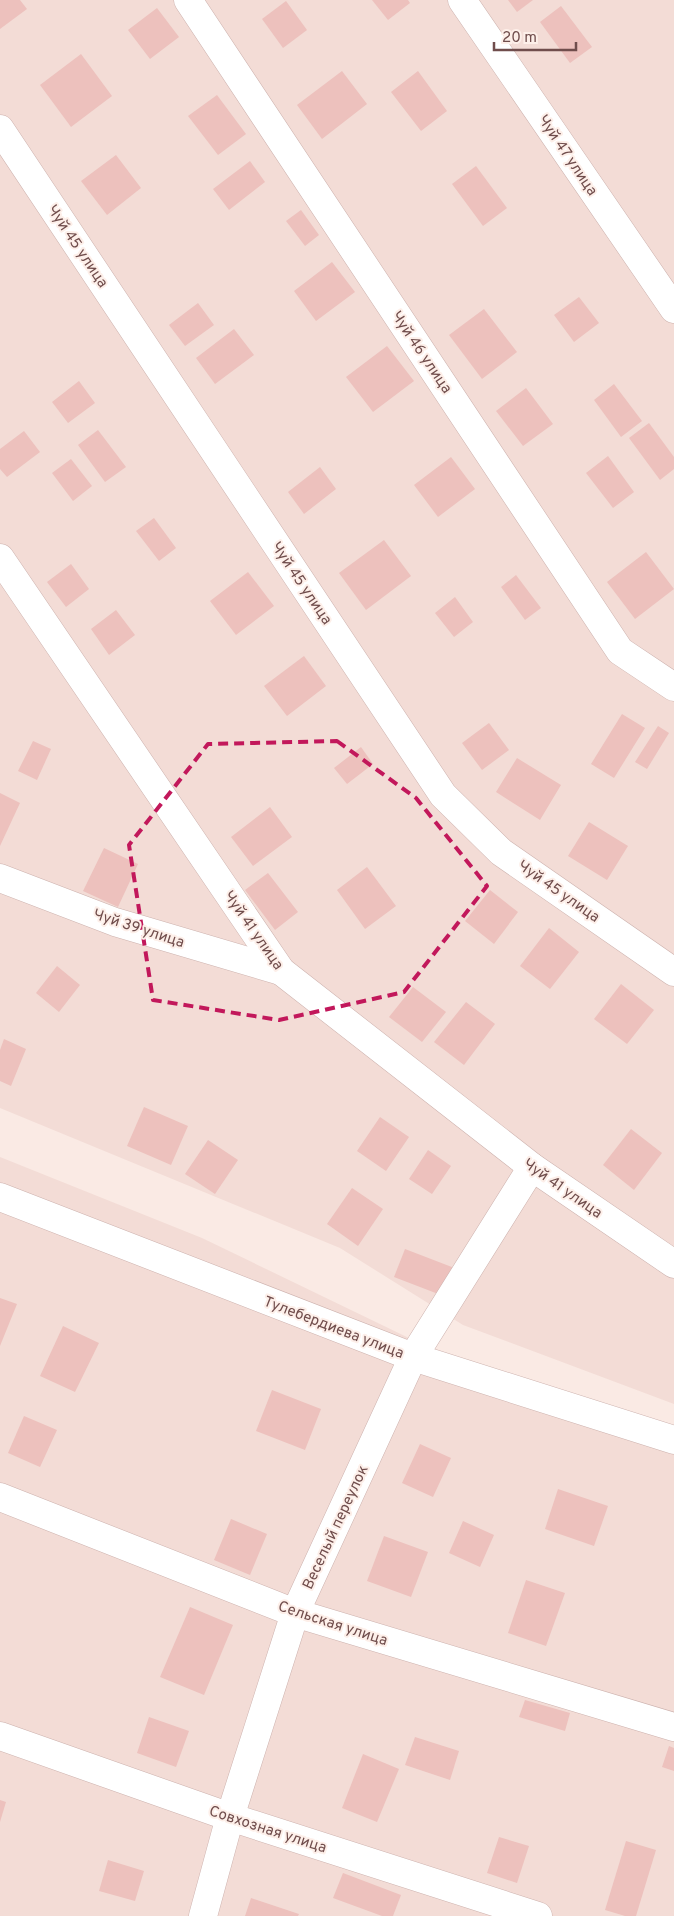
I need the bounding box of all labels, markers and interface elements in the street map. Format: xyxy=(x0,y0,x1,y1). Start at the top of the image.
scale bar xyxy=(494,20,576,52)
text: 20 m xyxy=(502,29,537,48)
street label: Чуй 47 улица xyxy=(533,112,601,200)
street label: Чуй 45 улица xyxy=(42,202,111,292)
street label: Чуй 46 улица xyxy=(386,308,455,398)
street label: Чуй 45 улица xyxy=(266,539,335,629)
street label: Чуй 45 улица xyxy=(513,857,603,928)
street label: Чуй 41 улица xyxy=(219,888,287,974)
street label: Чуй 39 улица xyxy=(90,906,187,953)
street label: Чуй 41 улица xyxy=(519,1155,605,1223)
street label: Тулебердиева улица xyxy=(261,1293,406,1364)
street label: Веселый переулок xyxy=(299,1462,373,1593)
street label: Сельская улица xyxy=(275,1598,390,1651)
street label: Совхозная улица xyxy=(206,1802,329,1858)

